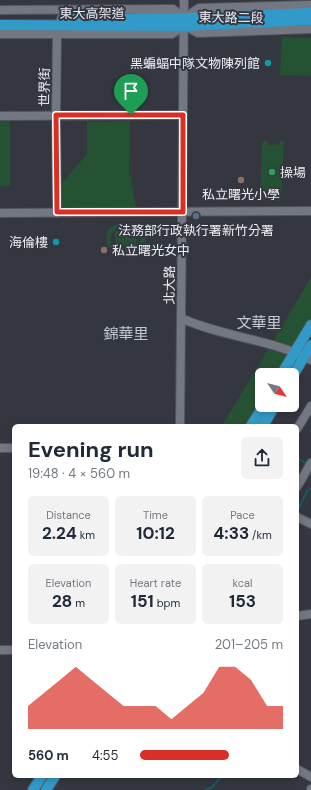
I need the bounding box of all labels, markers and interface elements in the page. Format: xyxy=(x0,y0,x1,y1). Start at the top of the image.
street label: 東大高架道 xyxy=(59,5,125,22)
street label: 東大路二段 xyxy=(198,8,264,27)
place label: 黑蝙蝠中隊文物陳列館 xyxy=(130,55,260,72)
marker: 黑蝙蝠中隊文物陳列館 xyxy=(263,58,273,68)
street label: 世界街 xyxy=(36,67,53,107)
pin xyxy=(114,74,148,115)
icon: arrive xyxy=(120,80,142,102)
place label: 操場 xyxy=(280,164,306,181)
marker: 操場 xyxy=(267,167,277,177)
marker: 私立曙光小學 xyxy=(236,175,246,185)
place label: 私立曙光小學 xyxy=(202,186,280,203)
marker: 法務部行政執行署新竹分署 xyxy=(191,211,201,221)
place label: 法務部行政執行署新竹分署 xyxy=(118,222,274,239)
place label: 海倫樓 xyxy=(9,234,48,251)
marker: 海倫樓 xyxy=(51,237,61,247)
place label: 私立曙光女中 xyxy=(112,242,190,259)
marker: 私立曙光女中 xyxy=(99,245,109,255)
street label: 北大路 xyxy=(161,265,178,305)
district label: 文華里 xyxy=(236,313,282,333)
district label: 錦華里 xyxy=(103,324,149,344)
north arrow xyxy=(255,368,299,412)
map controls xyxy=(255,368,299,412)
text: Evening run xyxy=(28,435,154,464)
button: share xyxy=(241,437,283,479)
text: 19:48 · 4 × 560 m xyxy=(28,465,130,482)
text: Distance xyxy=(46,508,91,522)
text: Time xyxy=(143,508,168,522)
text: Pace xyxy=(230,508,255,522)
text: 2.24 xyxy=(42,522,77,544)
text: 10:12 xyxy=(136,522,175,544)
text: 4:33 xyxy=(213,522,249,544)
text: km xyxy=(77,528,95,542)
text: /km xyxy=(249,528,272,542)
text: Elevation xyxy=(46,576,91,590)
text: Heart rate xyxy=(130,576,181,590)
text: kcal xyxy=(233,576,252,590)
text: 28 xyxy=(52,590,72,612)
text: 151 xyxy=(131,590,154,612)
text: 153 xyxy=(229,590,256,612)
text: m xyxy=(72,596,85,610)
text: bpm xyxy=(154,596,180,610)
text: Elevation xyxy=(28,636,82,653)
text: 201–205 m xyxy=(215,636,283,653)
text: 560 m xyxy=(28,747,69,764)
text: 4:55 xyxy=(92,747,118,764)

